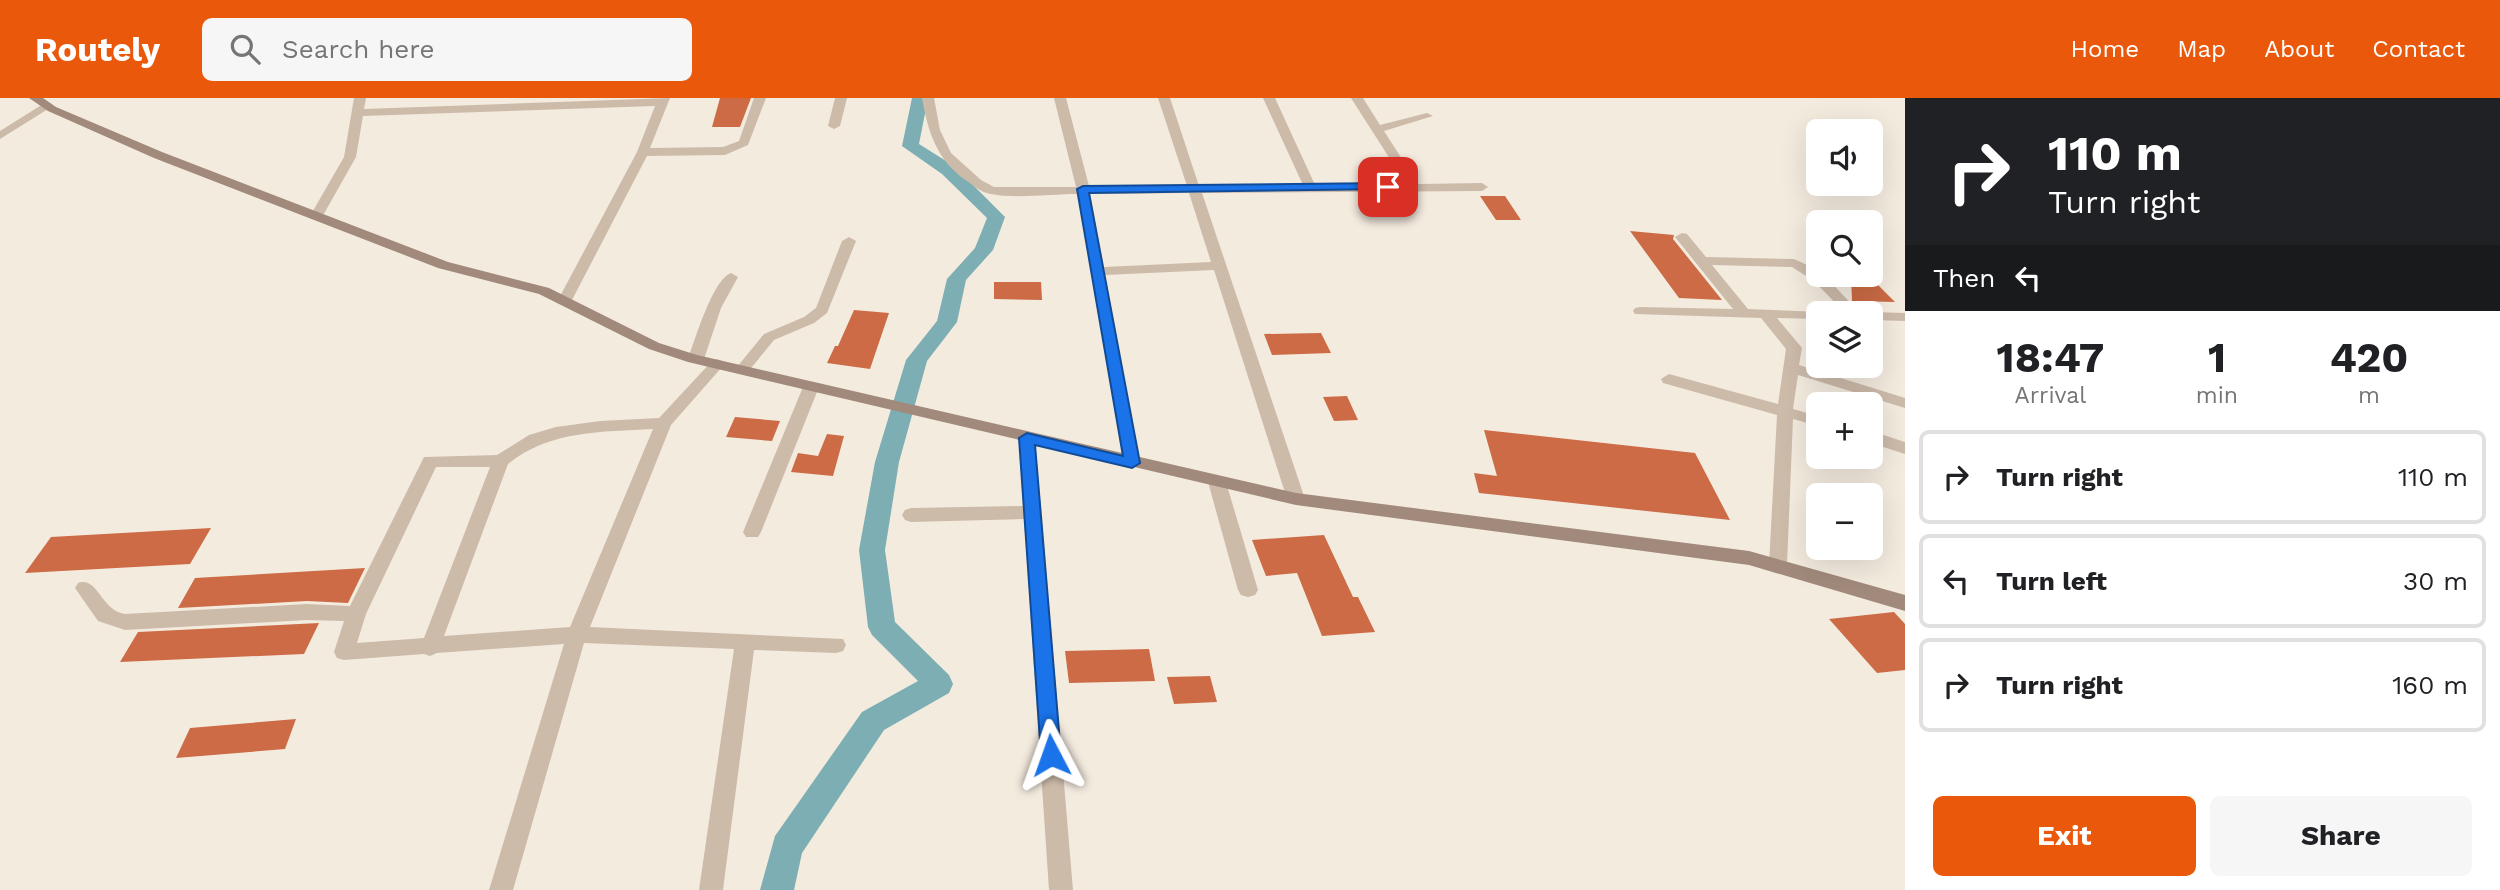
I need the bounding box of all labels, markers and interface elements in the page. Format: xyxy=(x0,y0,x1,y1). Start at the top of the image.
search box xyxy=(202,18,692,81)
text: Routely xyxy=(35,30,160,69)
icon: search xyxy=(226,30,264,68)
text: Search here xyxy=(282,34,434,64)
text: Home xyxy=(2071,35,2139,63)
text: Map xyxy=(2177,35,2226,63)
text: About xyxy=(2264,35,2334,63)
text: Contact xyxy=(2372,35,2465,63)
map controls xyxy=(1806,119,1883,560)
button: sound xyxy=(1806,119,1883,196)
text: 110 m xyxy=(2048,124,2182,182)
icon: right xyxy=(1933,126,2024,217)
pin xyxy=(1358,157,1418,217)
icon: arrive xyxy=(1369,168,1407,206)
text: Turn right xyxy=(2048,183,2200,221)
button: search xyxy=(1806,210,1883,287)
icon: left xyxy=(2009,259,2047,297)
text: Then xyxy=(1933,263,1995,293)
button: layers xyxy=(1806,301,1883,378)
text: 18:47 xyxy=(1997,333,2104,382)
text: 1 xyxy=(2208,333,2226,382)
text: 420 xyxy=(2330,333,2408,382)
text: Arrival xyxy=(2015,382,2086,409)
text: min xyxy=(2196,382,2238,409)
text: m xyxy=(2358,382,2380,409)
button: + xyxy=(1806,392,1883,469)
icon: right xyxy=(1937,458,1975,496)
text: Turn right xyxy=(1996,462,2123,492)
text: 110 m xyxy=(2398,462,2468,492)
button: − xyxy=(1806,483,1883,560)
icon: left xyxy=(1937,562,1975,600)
text: Turn left xyxy=(1996,566,2107,596)
text: 30 m xyxy=(2403,566,2468,596)
icon: right xyxy=(1937,666,1975,704)
text: Turn right xyxy=(1996,670,2123,700)
text: 160 m xyxy=(2392,670,2468,700)
position arrow xyxy=(1014,718,1088,792)
button: Exit xyxy=(1933,796,2196,876)
button: Share xyxy=(2210,796,2472,876)

